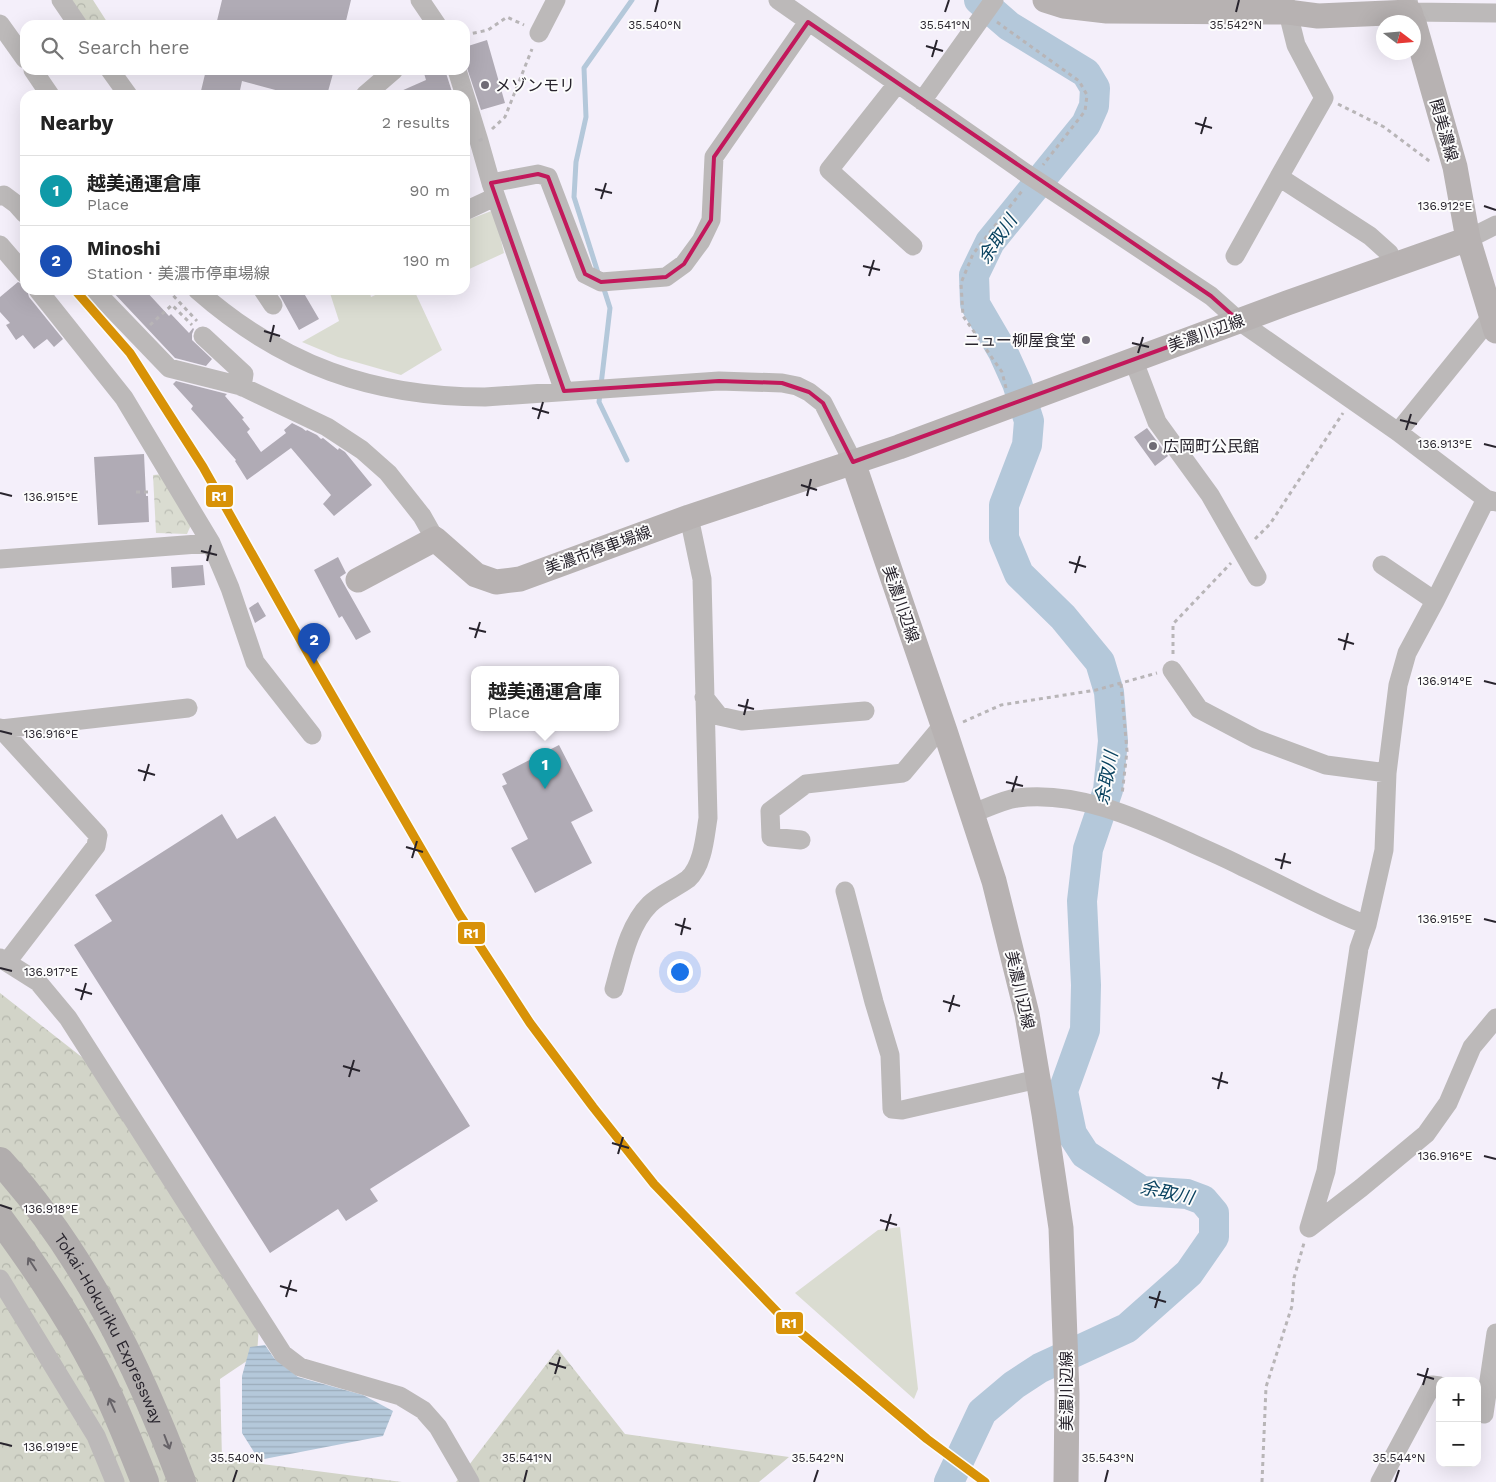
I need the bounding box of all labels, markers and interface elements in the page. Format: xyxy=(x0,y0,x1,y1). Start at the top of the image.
north arrow xyxy=(1376,15,1421,60)
text: 35.540°N xyxy=(628,18,682,32)
text: 35.541°N xyxy=(920,18,970,32)
text: 35.542°N xyxy=(1210,18,1262,32)
search box xyxy=(20,20,470,75)
icon: search xyxy=(38,34,66,62)
text: Search here xyxy=(78,36,189,59)
place label: メゾンモリ xyxy=(495,76,575,95)
marker: メゾンモリ xyxy=(479,79,491,91)
street label: 関美濃線 xyxy=(1426,97,1462,163)
text: Nearby xyxy=(40,110,113,135)
text: 2 results xyxy=(382,113,450,132)
text: 越美通運倉庫 xyxy=(87,172,201,195)
text: 1 xyxy=(53,181,59,200)
text: 90 m xyxy=(409,181,450,200)
text: Place xyxy=(87,195,129,214)
text: 136.912°E xyxy=(1418,199,1473,213)
water label: 余取川 xyxy=(973,209,1022,267)
text: Minoshi xyxy=(87,237,160,260)
text: 2 xyxy=(51,251,61,270)
text: 190 m xyxy=(403,251,450,270)
text: Station · 美濃市停車場線 xyxy=(87,264,270,283)
street label: 美濃川辺線 xyxy=(1165,310,1247,356)
place label: ニュー柳屋食堂 xyxy=(964,331,1076,350)
marker: ニュー柳屋食堂 xyxy=(1080,334,1092,346)
place label: 広岡町公民館 xyxy=(1163,437,1259,456)
text: 136.913°E xyxy=(1418,437,1473,451)
marker: 広岡町公民館 xyxy=(1147,440,1159,452)
line badge: R1 xyxy=(205,484,234,508)
text: R1 xyxy=(211,488,227,504)
text: 136.915°E xyxy=(24,490,79,504)
street label: 美濃市停車場線 xyxy=(542,522,654,578)
street label: 美濃川辺線 xyxy=(879,563,923,645)
pin: 2 xyxy=(298,623,330,664)
popup xyxy=(471,666,619,731)
text: 136.914°E xyxy=(1418,674,1473,688)
text: 越美通運倉庫 xyxy=(488,680,602,703)
text: Place xyxy=(488,703,530,722)
text: 136.916°E xyxy=(24,727,79,741)
pin: 1 xyxy=(529,748,561,789)
water label: 余取川 xyxy=(1091,748,1122,807)
text: 136.915°E xyxy=(1418,912,1473,926)
line badge: R1 xyxy=(457,921,486,945)
text: R1 xyxy=(463,925,479,941)
street label: 美濃川辺線 xyxy=(1002,949,1038,1031)
your location xyxy=(667,959,693,985)
text: 136.917°E xyxy=(24,965,78,979)
text: 136.916°E xyxy=(1418,1149,1473,1163)
water label: 余取川 xyxy=(1138,1176,1198,1208)
text: 136.918°E xyxy=(24,1202,79,1216)
street label: Tokai-Hokuriku Expressway xyxy=(51,1229,168,1428)
one-way arrow xyxy=(27,1257,37,1271)
line badge: R1 xyxy=(775,1311,804,1335)
text: R1 xyxy=(781,1315,797,1331)
street label: 美濃川辺線 xyxy=(1057,1351,1076,1431)
map controls xyxy=(1436,1377,1481,1467)
button: + xyxy=(1436,1377,1481,1422)
one-way arrow xyxy=(107,1398,117,1413)
button: − xyxy=(1436,1422,1481,1467)
one-way arrow xyxy=(163,1434,172,1449)
text: 136.919°E xyxy=(24,1440,79,1454)
text: 35.540°N xyxy=(210,1451,264,1465)
text: 35.541°N xyxy=(502,1451,552,1465)
text: 35.542°N xyxy=(792,1451,844,1465)
text: 35.543°N xyxy=(1082,1451,1134,1465)
text: 35.544°N xyxy=(1372,1451,1426,1465)

